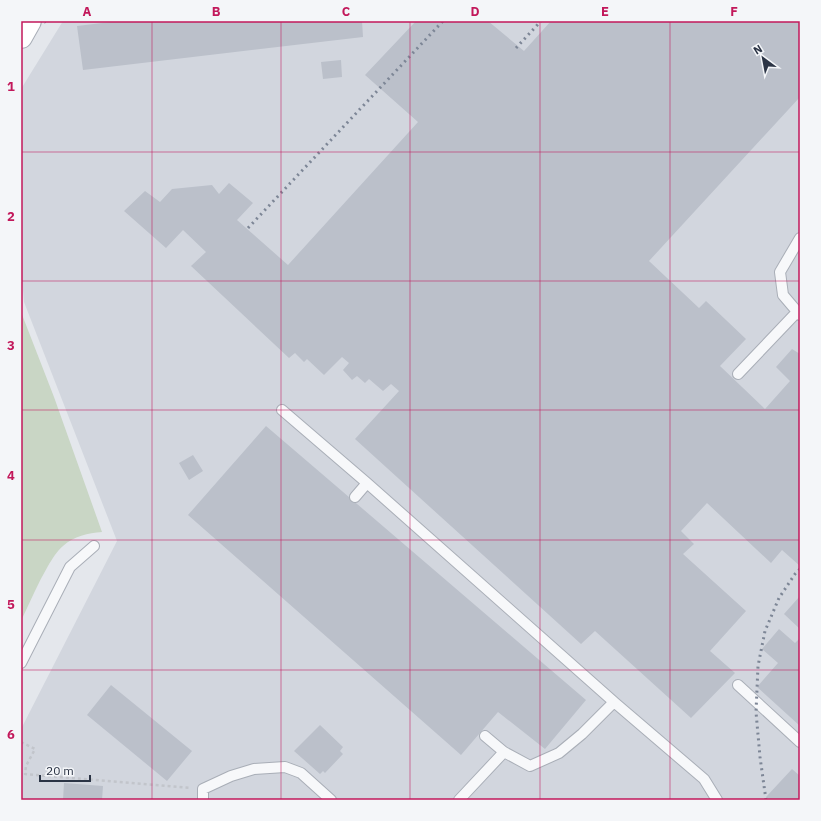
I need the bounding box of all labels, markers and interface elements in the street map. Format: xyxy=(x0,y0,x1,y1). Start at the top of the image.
text: A xyxy=(83,3,92,20)
text: B xyxy=(212,3,221,20)
text: C xyxy=(342,3,351,20)
text: D xyxy=(470,3,480,20)
text: E xyxy=(601,3,609,20)
text: F xyxy=(730,3,738,20)
north arrow xyxy=(743,38,783,78)
text: N xyxy=(751,41,765,58)
text: 1 xyxy=(7,78,15,95)
text: 2 xyxy=(7,208,15,225)
text: 3 xyxy=(7,337,15,354)
text: 4 xyxy=(7,467,15,484)
text: 5 xyxy=(7,596,15,613)
text: 6 xyxy=(7,726,15,743)
scale bar xyxy=(40,757,90,783)
text: 20 m xyxy=(46,763,74,778)

